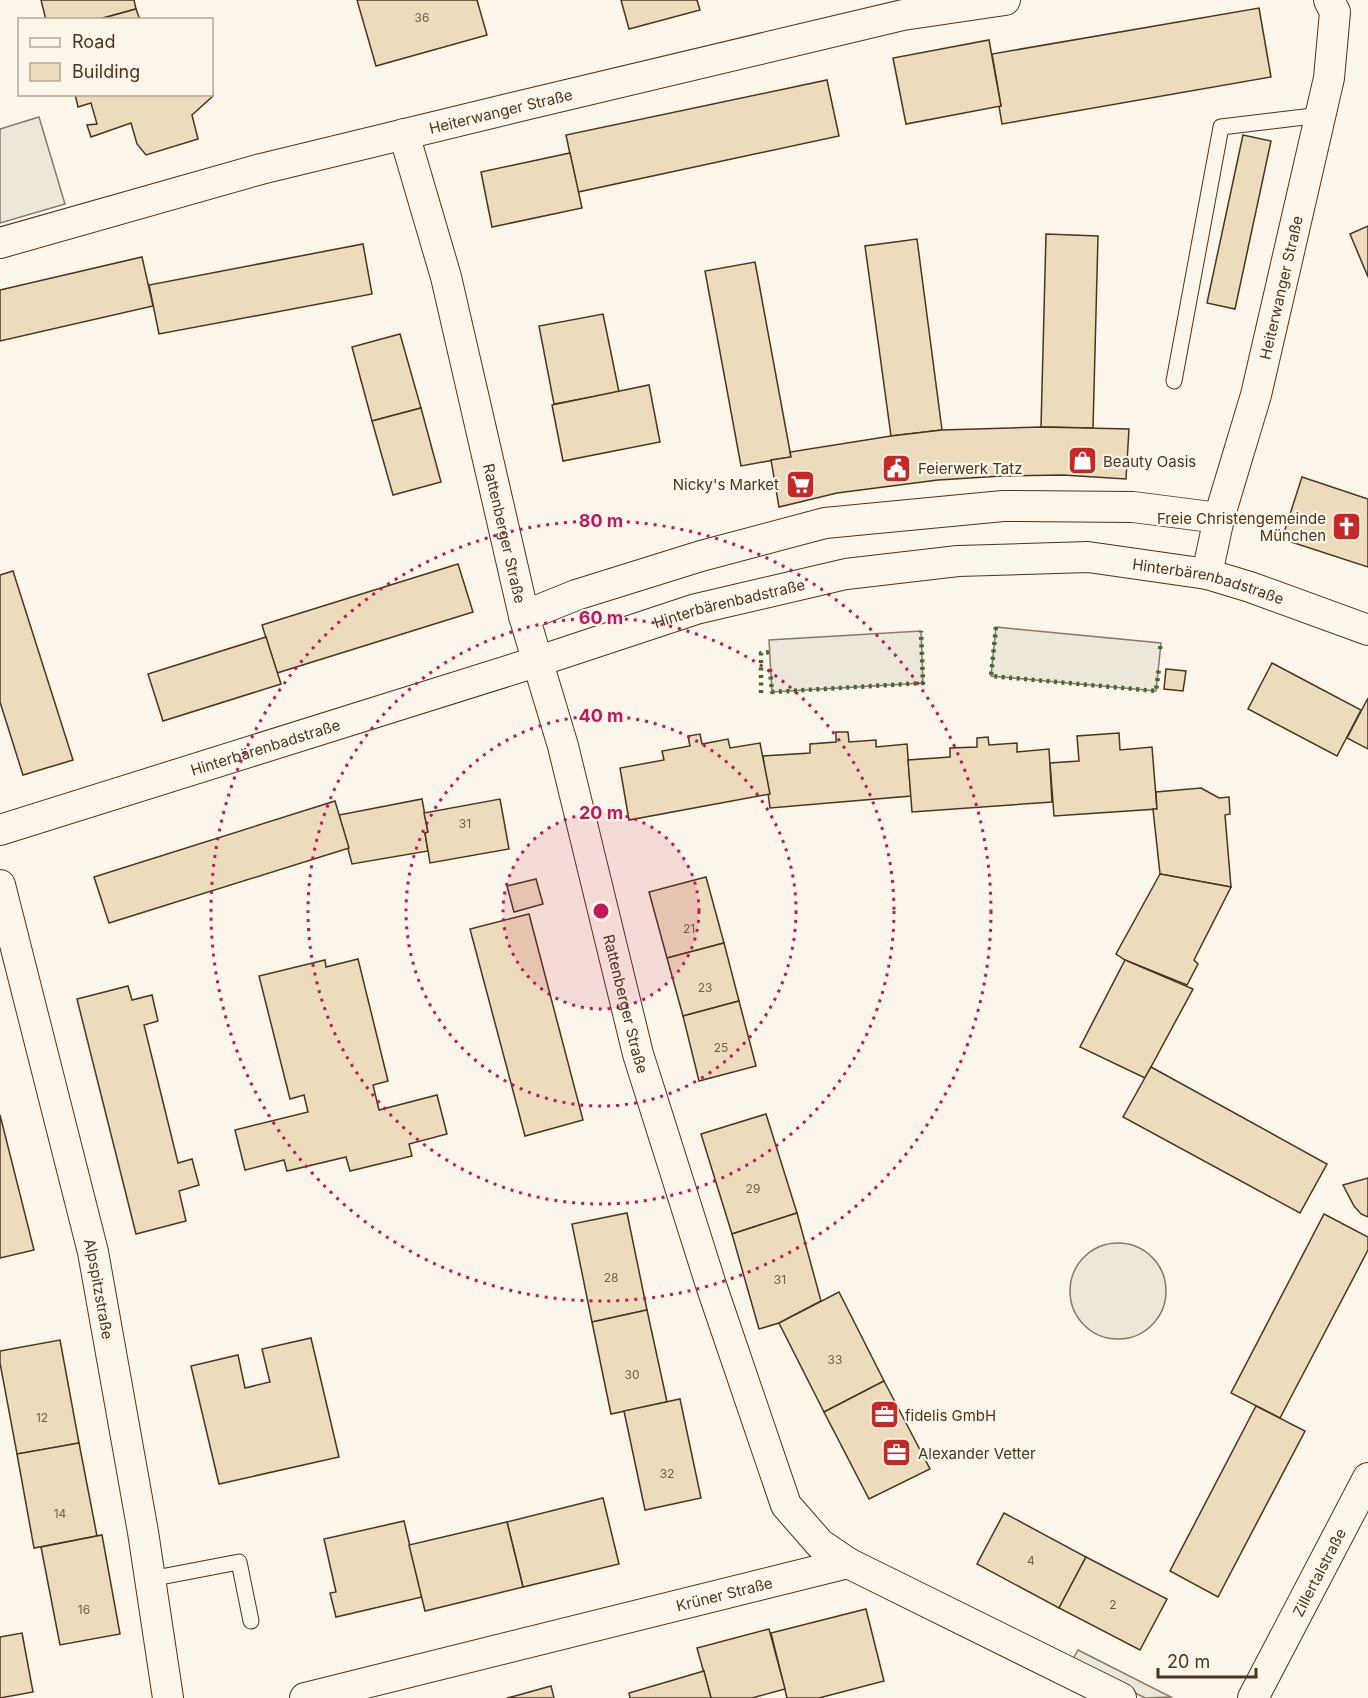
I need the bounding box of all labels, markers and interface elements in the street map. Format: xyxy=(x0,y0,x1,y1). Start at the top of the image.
house number: 36 xyxy=(415,10,429,25)
legend xyxy=(18,18,213,96)
text: Road xyxy=(72,31,115,52)
text: Building xyxy=(72,61,140,82)
street label: Heiterwanger Straße xyxy=(427,84,574,137)
street label: Heiterwanger Straße xyxy=(1255,214,1306,361)
shop icon: Beauty Oasis xyxy=(1066,445,1098,477)
public building icon: Feierwerk Tatz xyxy=(881,452,913,484)
place label: Beauty Oasis xyxy=(1103,452,1196,471)
place label: Feierwerk Tatz xyxy=(918,459,1022,478)
street label: Rattenberger Straße xyxy=(480,462,530,605)
supermarket icon: Nicky's Market xyxy=(784,468,816,500)
place label: Nicky's Market xyxy=(673,475,779,494)
place label: Freie Christengemeinde München xyxy=(1157,509,1326,545)
text: 80 m xyxy=(579,510,623,531)
church icon: Freie Christengemeinde München xyxy=(1331,511,1363,543)
street label: Hinterbärenbadstraße xyxy=(1131,554,1287,608)
street label: Hinterbärenbadstraße xyxy=(651,574,807,632)
text: 60 m xyxy=(579,607,623,628)
text: 40 m xyxy=(579,705,624,726)
street label: Hinterbärenbadstraße xyxy=(188,714,342,779)
text: 20 m xyxy=(579,802,623,823)
house number: 31 xyxy=(459,816,471,831)
centre of rings xyxy=(591,901,611,921)
house number: 21 xyxy=(683,921,695,936)
street label: Rattenberger Straße xyxy=(600,932,653,1076)
house number: 23 xyxy=(698,980,712,995)
house number: 25 xyxy=(714,1040,728,1055)
house number: 29 xyxy=(746,1181,760,1196)
street label: Alpspitzstraße xyxy=(80,1236,118,1341)
house number: 28 xyxy=(604,1270,618,1285)
house number: 31 xyxy=(774,1272,786,1287)
house number: 33 xyxy=(828,1352,842,1367)
house number: 30 xyxy=(625,1367,639,1382)
office icon: fidelis GmbH xyxy=(868,1399,900,1431)
place label: fidelis GmbH xyxy=(905,1406,996,1425)
house number: 12 xyxy=(36,1410,48,1425)
office icon: Alexander Vetter xyxy=(881,1437,913,1469)
place label: Alexander Vetter xyxy=(918,1444,1036,1463)
house number: 32 xyxy=(660,1466,674,1481)
house number: 14 xyxy=(54,1506,67,1521)
street label: Zillertalstraße xyxy=(1288,1525,1350,1620)
house number: 4 xyxy=(1027,1553,1035,1568)
street label: Krüner Straße xyxy=(674,1573,774,1615)
house number: 2 xyxy=(1109,1597,1117,1612)
house number: 16 xyxy=(78,1602,90,1617)
scale bar xyxy=(1158,1641,1256,1679)
text: 20 m xyxy=(1167,1651,1210,1672)

